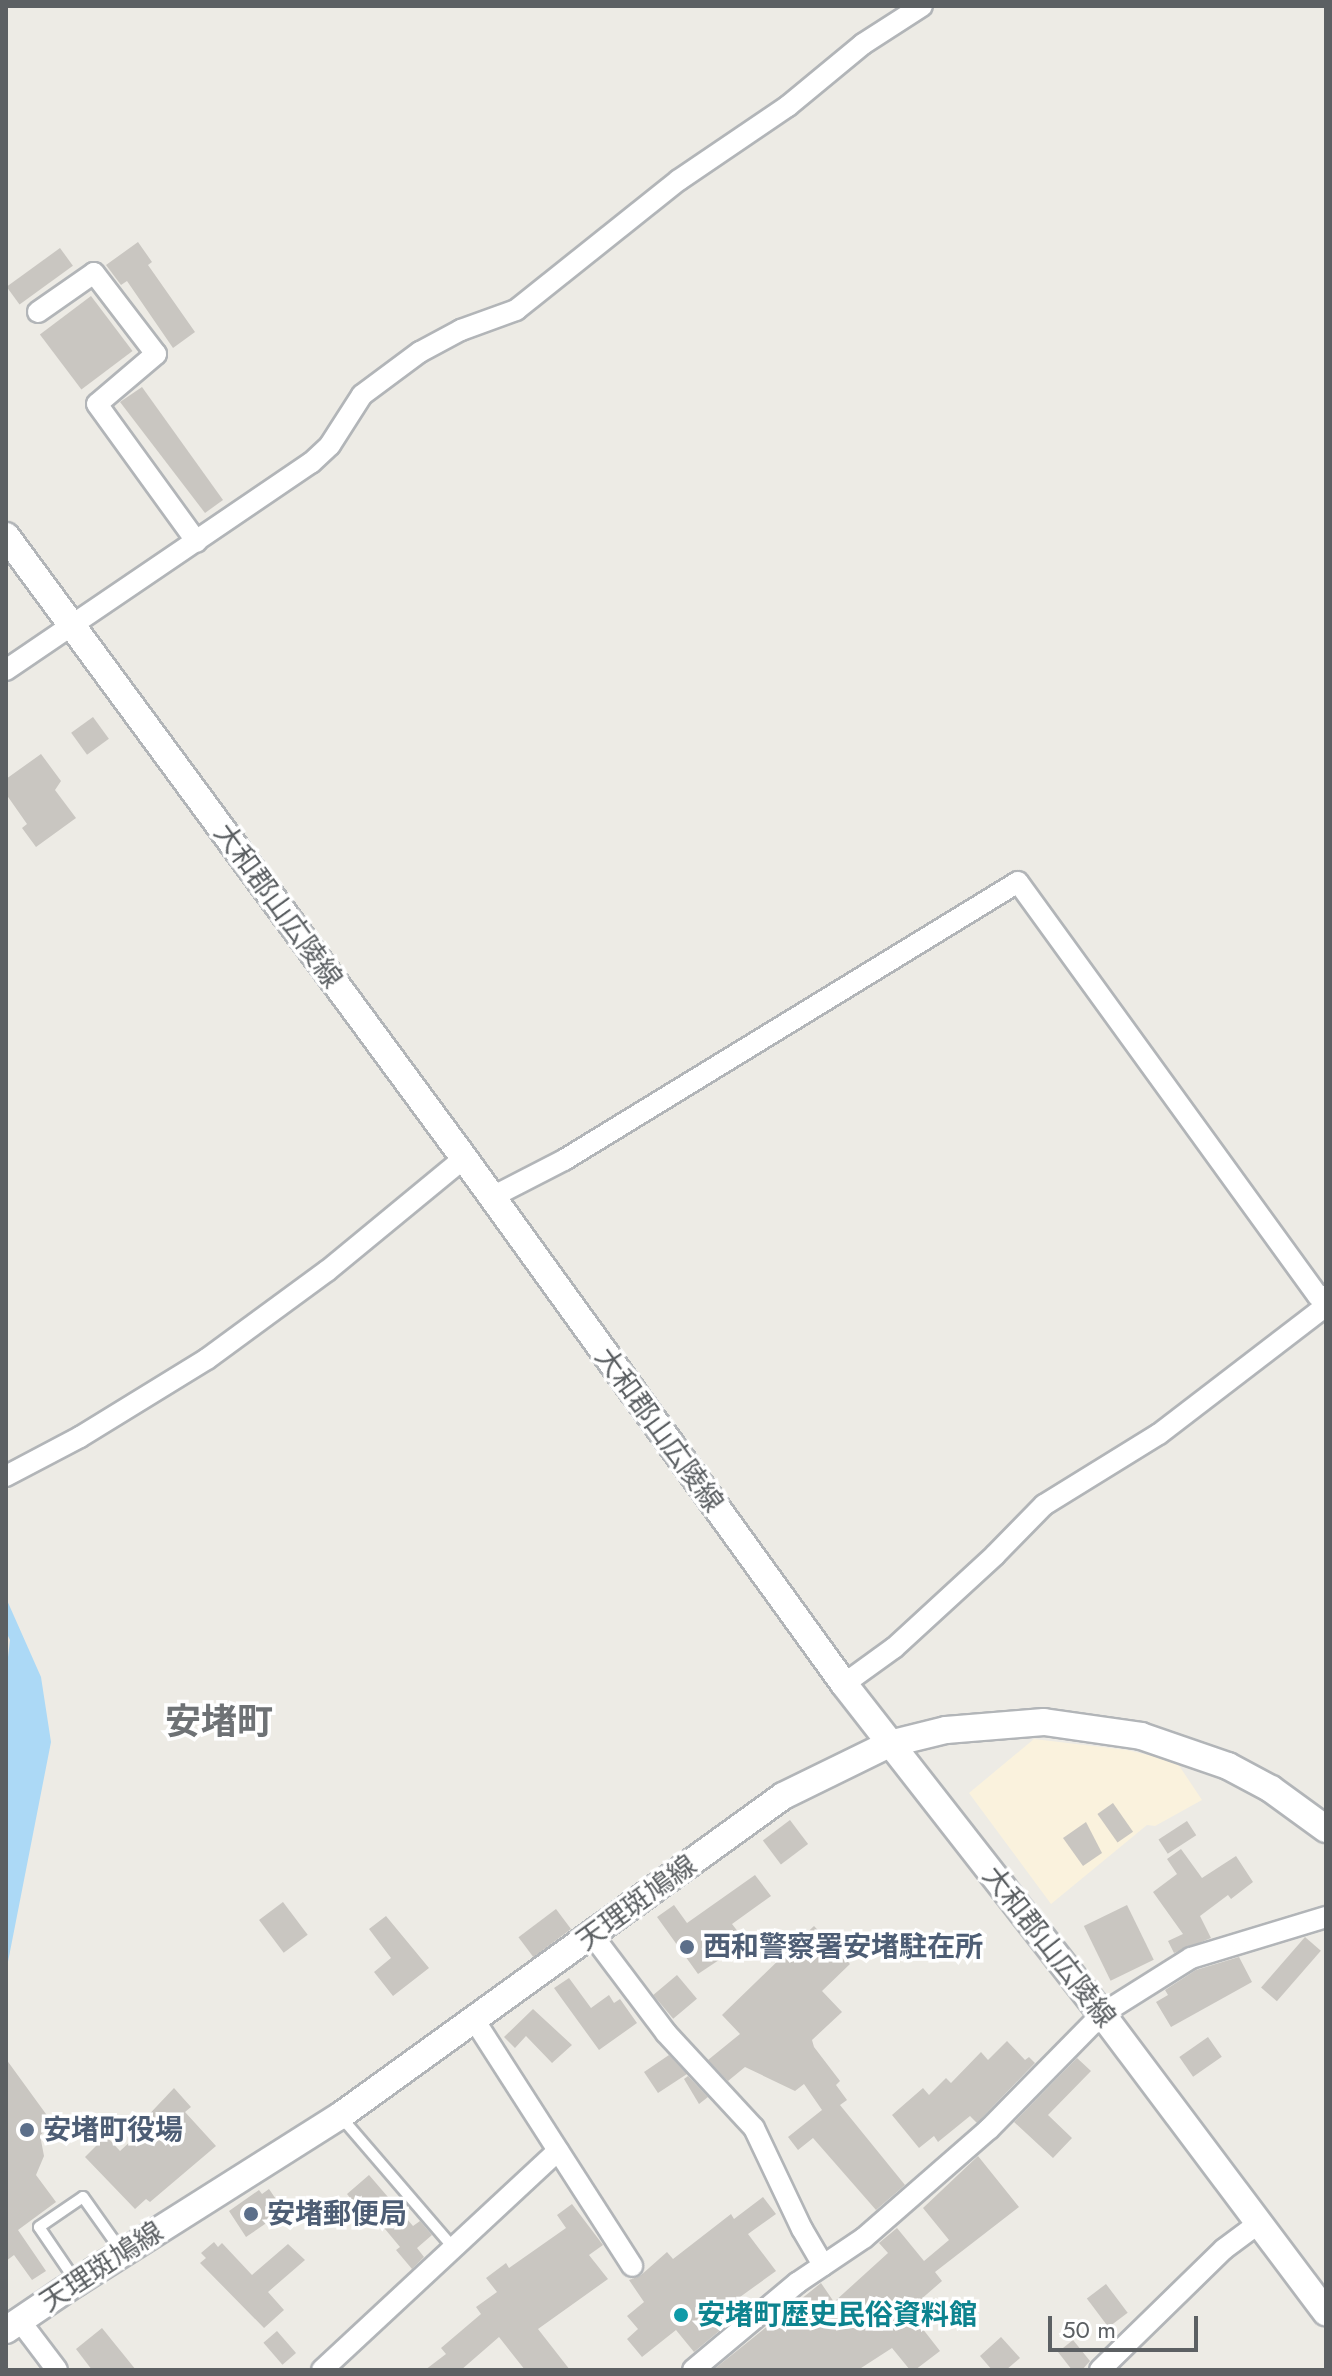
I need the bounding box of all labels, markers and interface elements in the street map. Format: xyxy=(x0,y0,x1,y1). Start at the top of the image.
street label: 大和郡山広陵線 xyxy=(207,817,349,995)
street label: 大和郡山広陵線 xyxy=(588,1341,730,1519)
district label: 安堵町 xyxy=(165,1700,273,1744)
street label: 天理斑鳩線 xyxy=(570,1848,704,1958)
street label: 大和郡山広陵線 xyxy=(975,1859,1123,2035)
place label: 西和警察署安堵駐在所 xyxy=(703,1930,983,1964)
marker: 西和警察署安堵駐在所 xyxy=(678,1938,696,1956)
place label: 安堵町役場 xyxy=(43,2113,183,2147)
marker: 安堵町役場 xyxy=(18,2121,36,2139)
place label: 安堵郵便局 xyxy=(267,2197,407,2231)
marker: 安堵郵便局 xyxy=(242,2205,260,2223)
street label: 天理斑鳩線 xyxy=(34,2215,170,2319)
place label: 安堵町歴史民俗資料館 xyxy=(697,2298,977,2332)
scale bar xyxy=(1052,2300,1202,2350)
marker: 安堵町歴史民俗資料館 xyxy=(672,2306,690,2324)
text: 50 m xyxy=(1062,2312,1116,2347)

